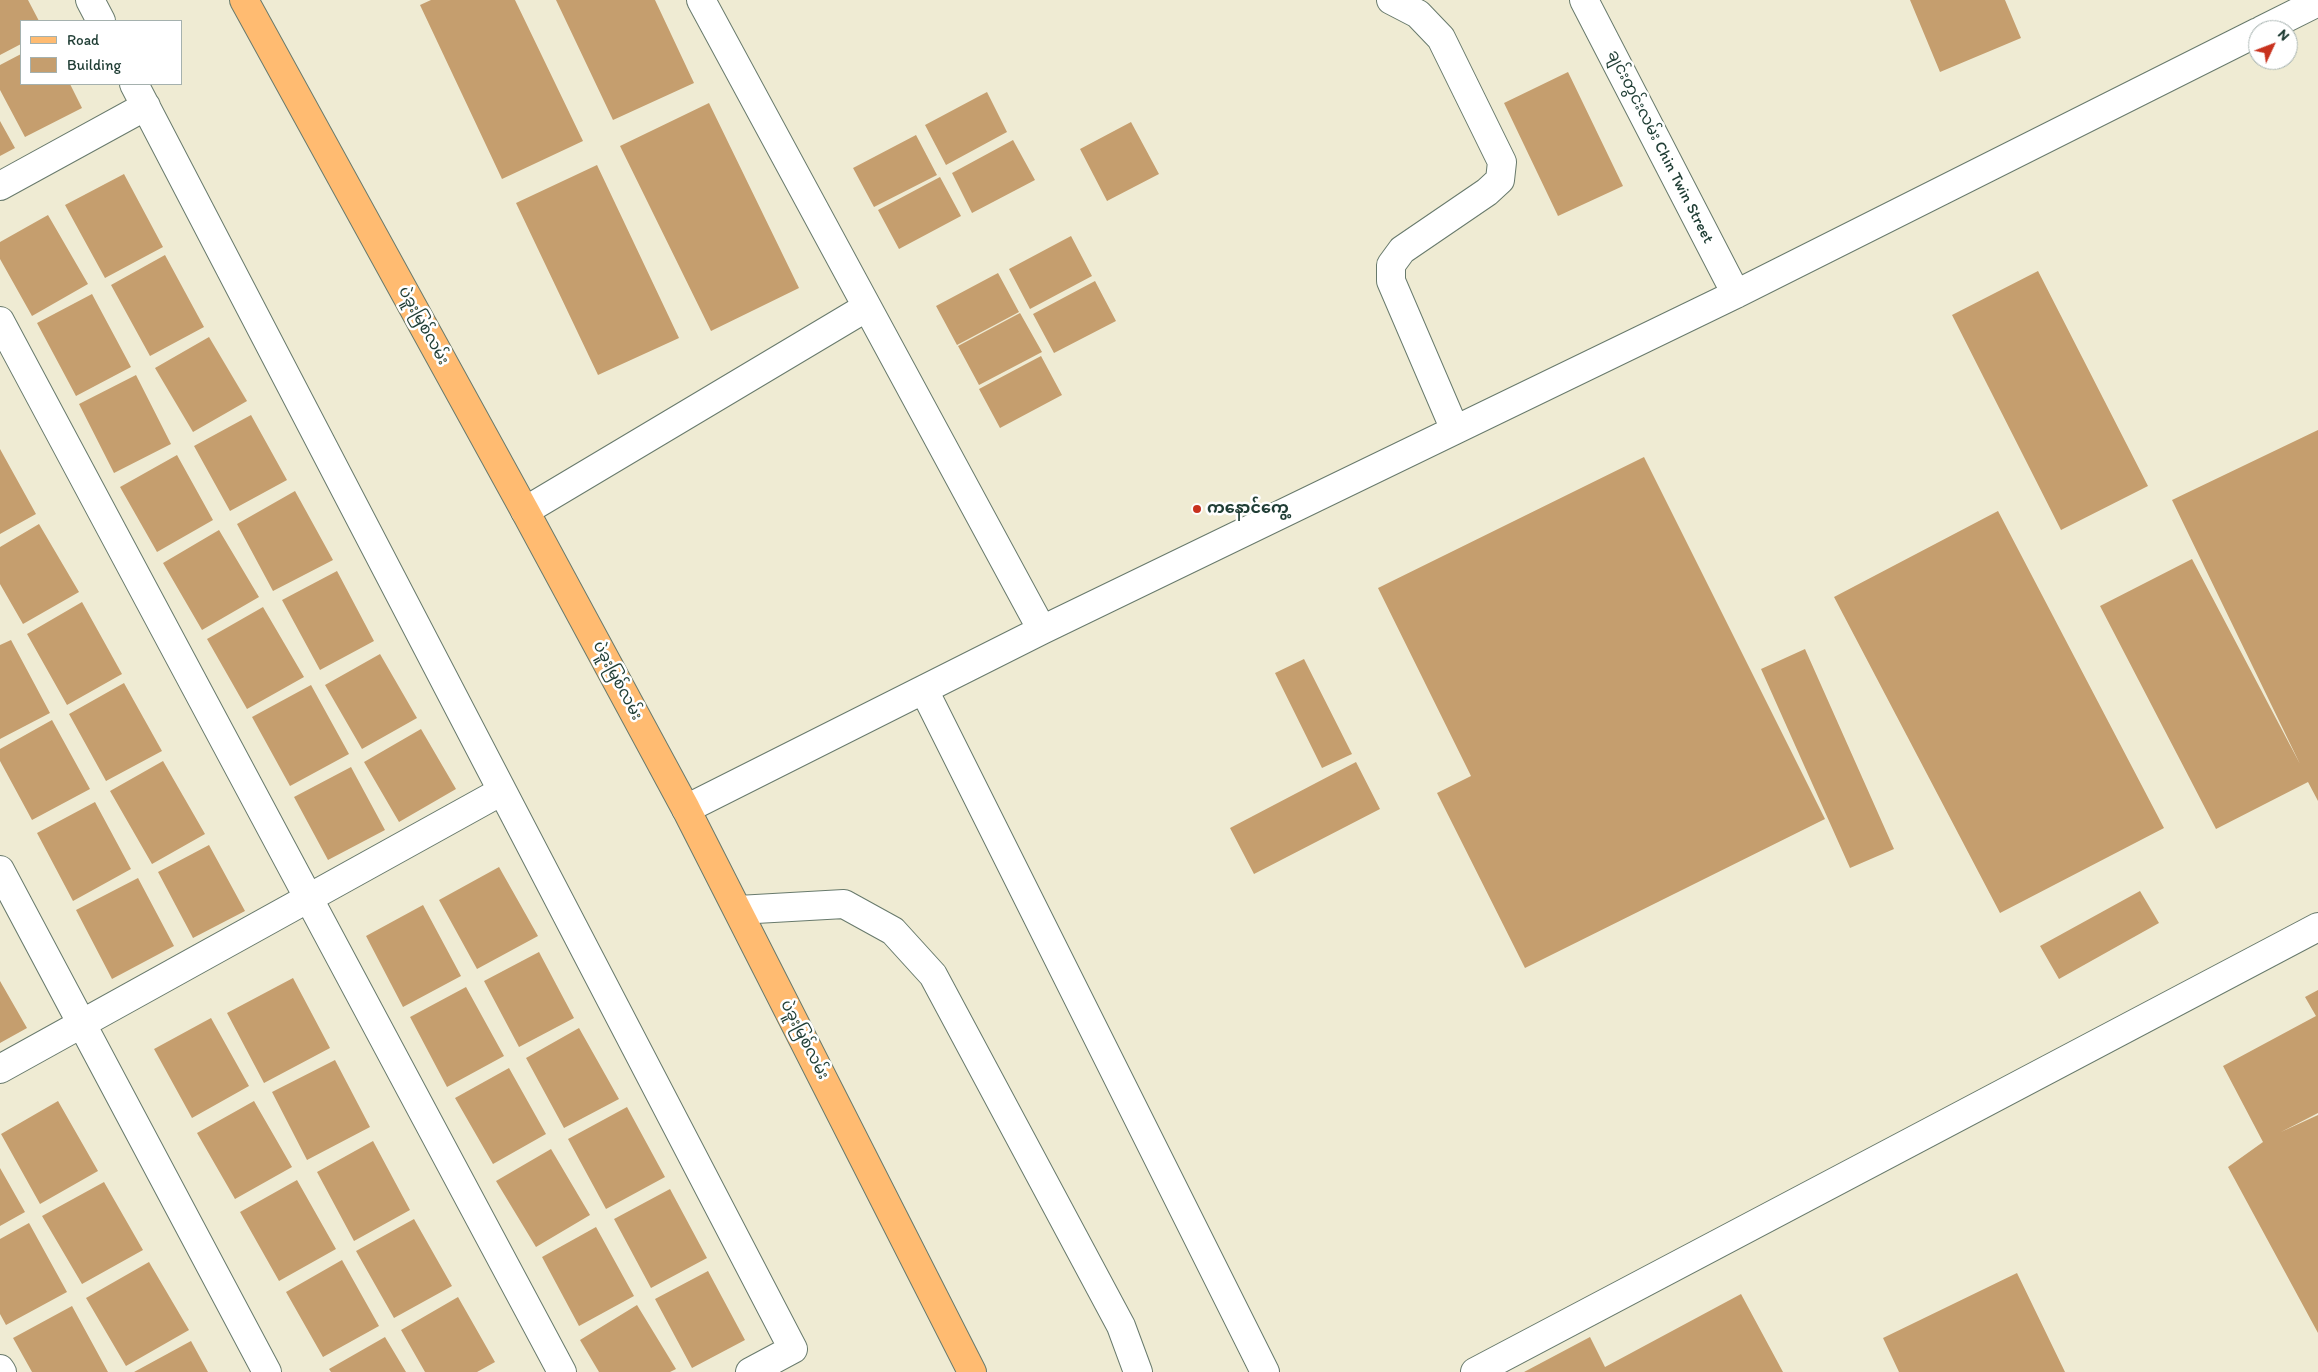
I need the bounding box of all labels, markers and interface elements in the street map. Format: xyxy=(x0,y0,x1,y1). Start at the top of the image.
legend xyxy=(20,20,182,85)
north arrow xyxy=(2248,20,2298,70)
text: N xyxy=(2274,26,2293,44)
text: Road xyxy=(67,31,99,49)
street label: ချင်းတွင်းလမ်း Chin Twin Street xyxy=(1603,47,1717,247)
text: Building xyxy=(67,56,121,74)
street label: ပဲခူးမြစ်လမ်း xyxy=(394,283,452,369)
place label: ကနောင်ကွေ့ xyxy=(1207,499,1289,519)
marker: ကနောင်ကွေ့ xyxy=(1191,503,1203,515)
street label: ပဲခူးမြစ်လမ်း xyxy=(588,638,646,724)
street label: ပဲခူးမြစ်လမ်း xyxy=(776,997,832,1083)

